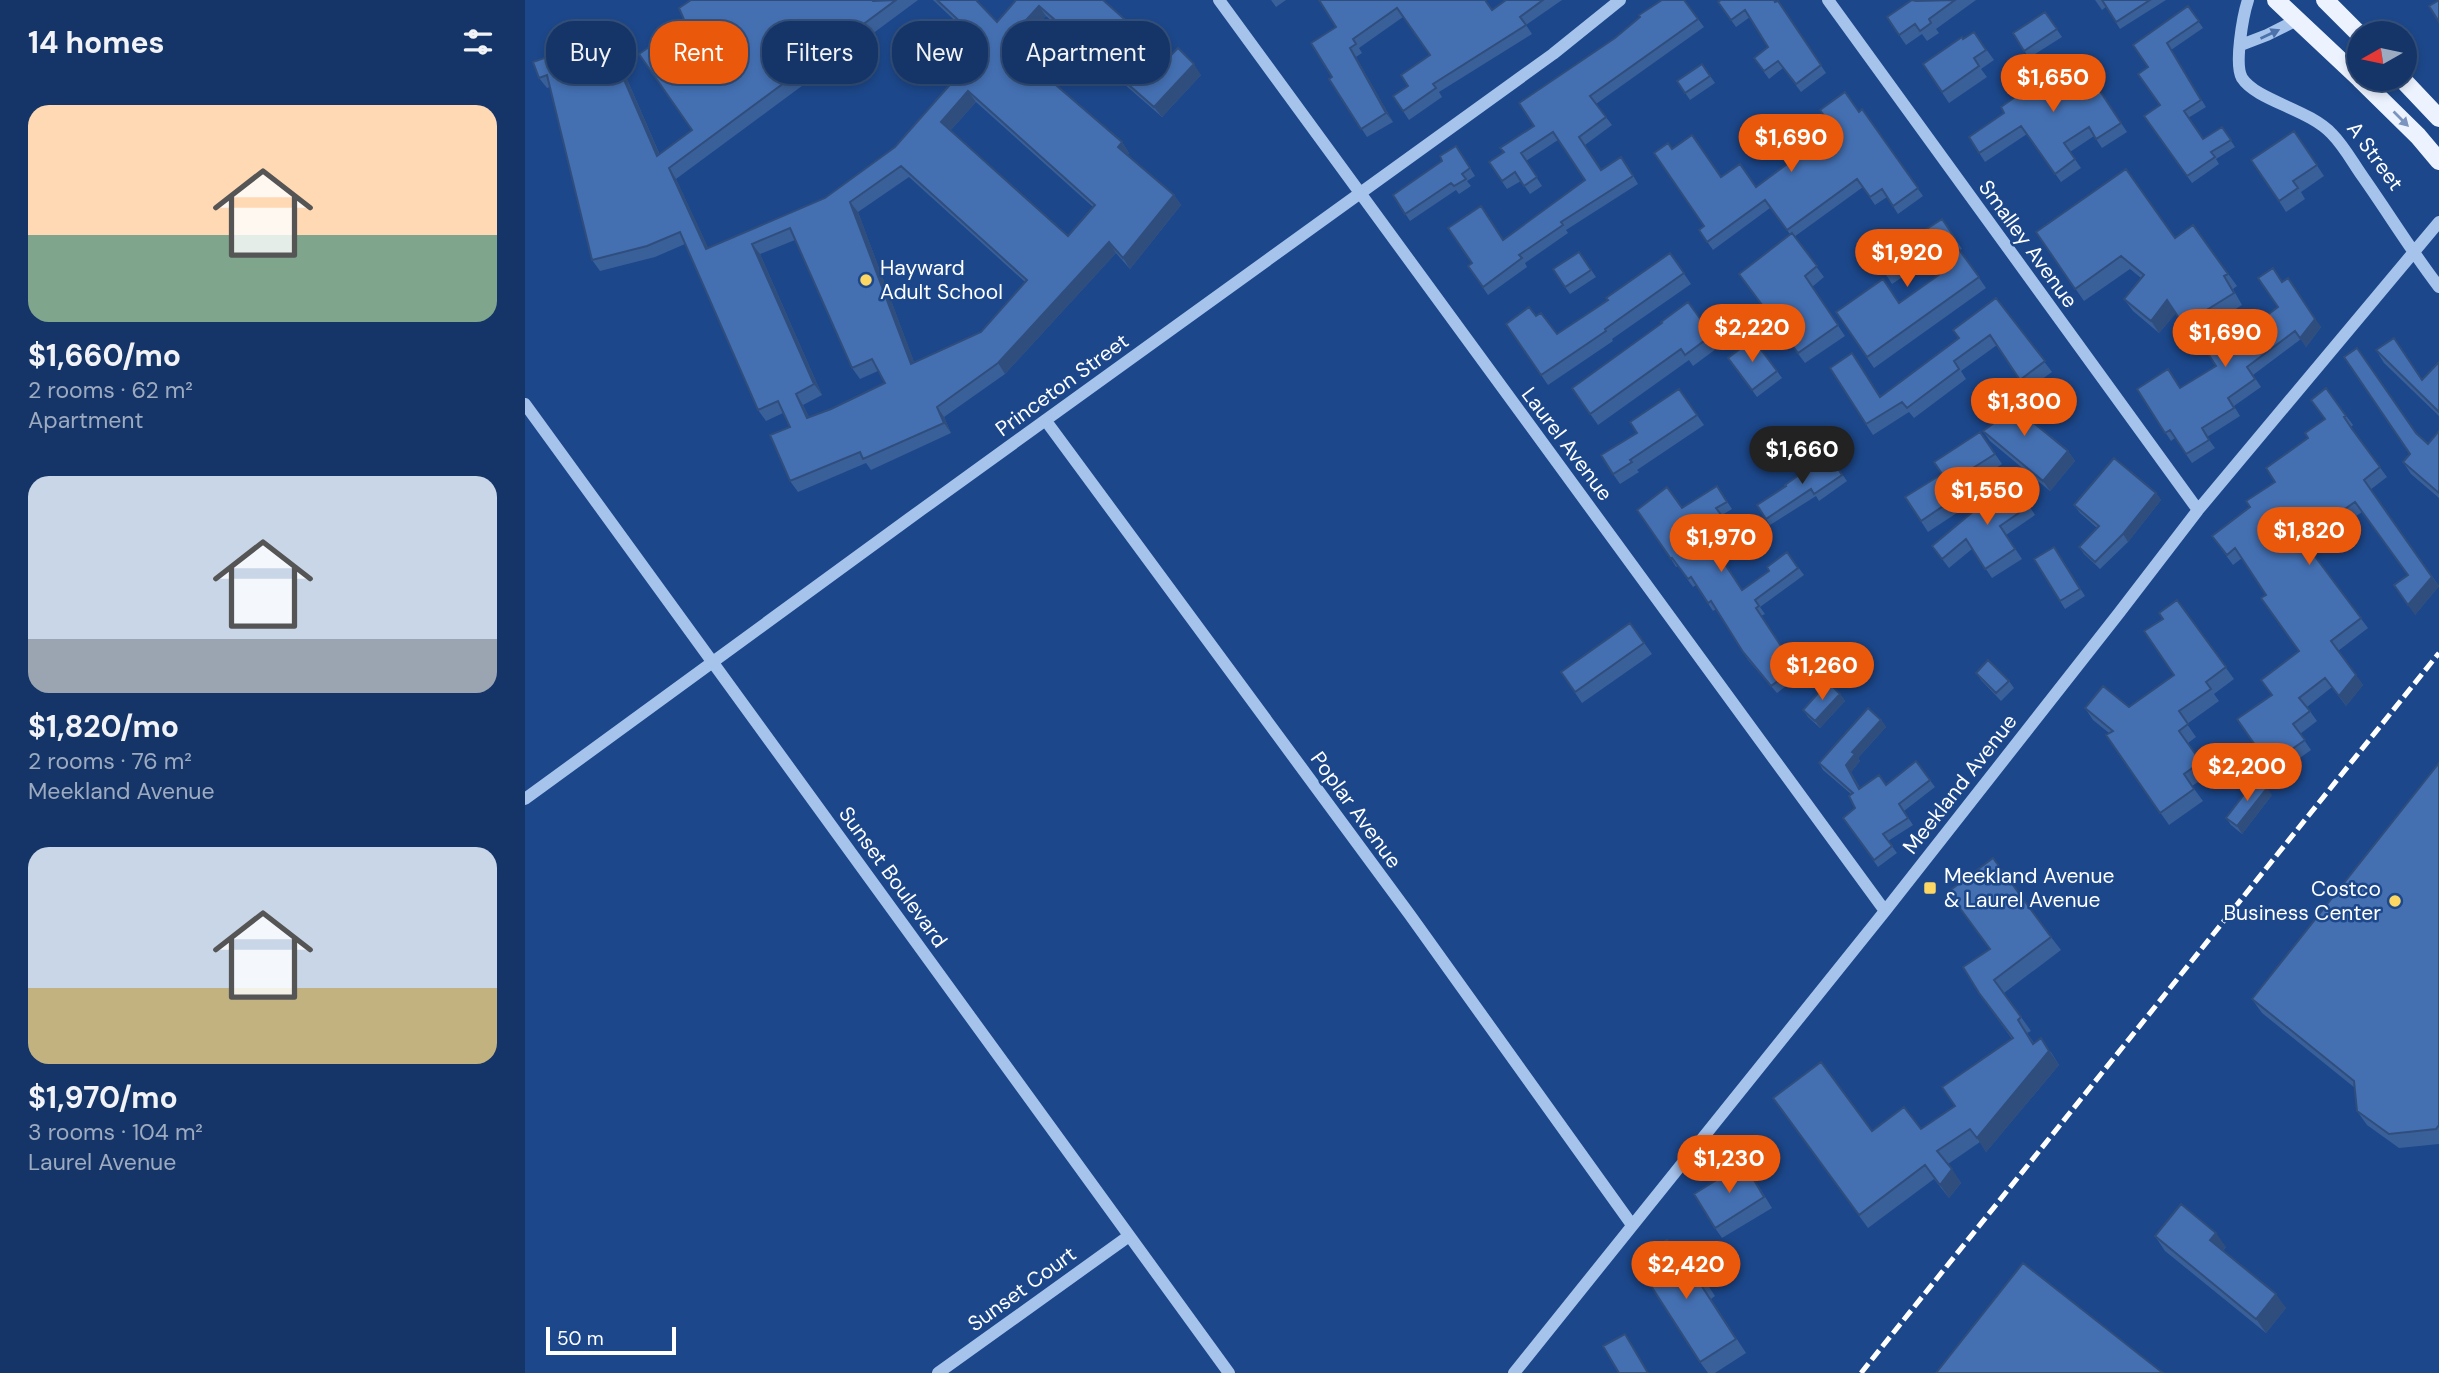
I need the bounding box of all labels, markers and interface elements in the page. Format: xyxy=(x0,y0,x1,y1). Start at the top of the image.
chip: Buy xyxy=(546,21,636,84)
chip: Rent xyxy=(650,21,748,84)
chip: Filters xyxy=(762,21,878,84)
chip: New xyxy=(892,21,988,84)
chip: Apartment xyxy=(1002,21,1170,84)
north arrow xyxy=(2347,21,2417,91)
map controls xyxy=(2347,21,2417,91)
text: 14 homes xyxy=(28,23,165,62)
icon: filters xyxy=(459,23,497,61)
one-way arrow xyxy=(2259,28,2280,39)
pin: $1,650 xyxy=(1996,54,2110,114)
text: $1,650 xyxy=(2017,62,2089,92)
one-way arrow xyxy=(2392,110,2408,127)
pin: $1,690 xyxy=(1734,114,1848,174)
street label: A Street xyxy=(2340,116,2410,196)
text: $1,690 xyxy=(1755,122,1827,152)
icon: home xyxy=(200,150,326,276)
street label: Smalley Avenue xyxy=(1972,174,2084,314)
pin: $1,920 xyxy=(1850,230,1964,289)
text: $1,920 xyxy=(1871,237,1943,267)
place label: Hayward Adult School xyxy=(880,254,1003,306)
marker: Hayward Adult School xyxy=(858,272,874,288)
pin: $2,220 xyxy=(1695,304,1809,364)
pin: $1,690 xyxy=(2168,310,2282,369)
text: $2,220 xyxy=(1714,312,1790,342)
text: $1,690 xyxy=(2189,317,2261,347)
street label: Princeton Street xyxy=(990,327,1134,443)
text: $1,660/mo xyxy=(28,336,181,375)
text: 2 rooms · 62 m² xyxy=(28,375,193,405)
pin: $1,300 xyxy=(1967,378,2081,438)
street label: Laurel Avenue xyxy=(1515,381,1619,507)
text: $1,300 xyxy=(1987,386,2061,416)
text: Apartment xyxy=(28,405,143,435)
pin: $1,660 xyxy=(1745,426,1859,486)
text: $1,660 xyxy=(1765,434,1839,464)
pin: $1,550 xyxy=(1930,468,2044,527)
text: $1,550 xyxy=(1951,475,2023,505)
pin: $1,820 xyxy=(2252,508,2366,567)
pin: $1,970 xyxy=(1664,514,1778,574)
text: $1,820 xyxy=(2273,515,2345,545)
icon: home xyxy=(200,521,326,647)
text: $1,970 xyxy=(1686,522,1756,552)
pin: $1,260 xyxy=(1765,642,1879,702)
text: $1,260 xyxy=(1786,650,1858,680)
text: $1,820/mo xyxy=(28,707,179,746)
street label: Meekland Avenue xyxy=(1897,708,2024,860)
pin: $2,200 xyxy=(2190,744,2304,803)
text: 2 rooms · 76 m² xyxy=(28,746,192,776)
street label: Poplar Avenue xyxy=(1304,746,1408,874)
text: $2,200 xyxy=(2208,751,2286,781)
text: Meekland Avenue xyxy=(28,776,215,806)
street label: Sunset Boulevard xyxy=(832,801,954,953)
place label: Meekland Avenue & Laurel Avenue xyxy=(1944,862,2114,914)
place label: Costco Business Center xyxy=(2223,875,2381,927)
marker: Meekland Avenue & Laurel Avenue xyxy=(1922,880,1938,896)
icon: home xyxy=(200,892,326,1018)
marker: Costco Business Center xyxy=(2387,893,2403,909)
text: $1,970/mo xyxy=(28,1078,178,1117)
text: 3 rooms · 104 m² xyxy=(28,1117,203,1147)
pin: $1,230 xyxy=(1672,1136,1786,1195)
text: $1,230 xyxy=(1693,1143,1765,1173)
text: Laurel Avenue xyxy=(28,1147,176,1177)
street label: Sunset Court xyxy=(962,1240,1082,1338)
pin: $2,420 xyxy=(1629,1242,1743,1301)
text: $2,420 xyxy=(1647,1249,1725,1279)
scale bar xyxy=(546,1324,675,1356)
text: 50 m xyxy=(557,1326,604,1351)

